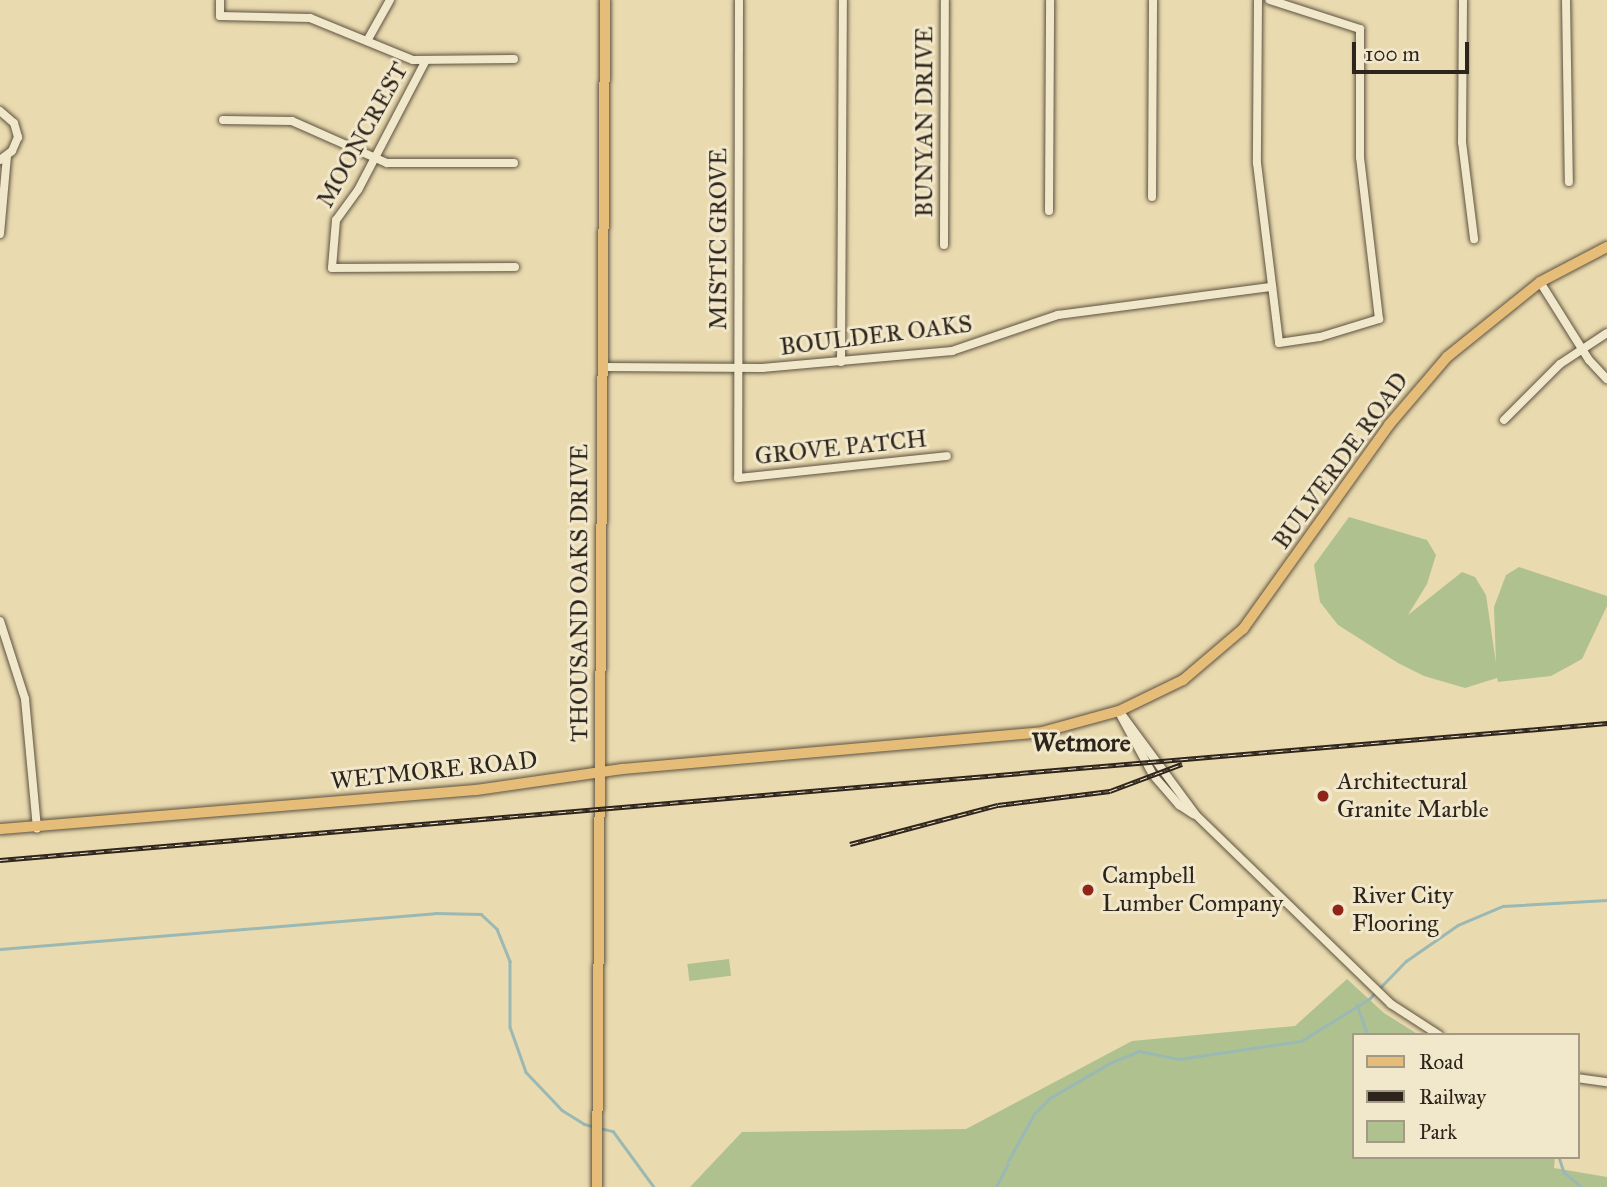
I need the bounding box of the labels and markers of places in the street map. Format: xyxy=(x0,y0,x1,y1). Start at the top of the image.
place label: Architectural Granite Marble xyxy=(1337,768,1489,824)
marker: Architectural Granite Marble xyxy=(1315,788,1331,804)
place label: Campbell Lumber Company xyxy=(1102,862,1283,918)
marker: Campbell Lumber Company xyxy=(1080,882,1096,898)
place label: River City Flooring xyxy=(1352,882,1453,938)
marker: River City Flooring xyxy=(1330,902,1346,918)

